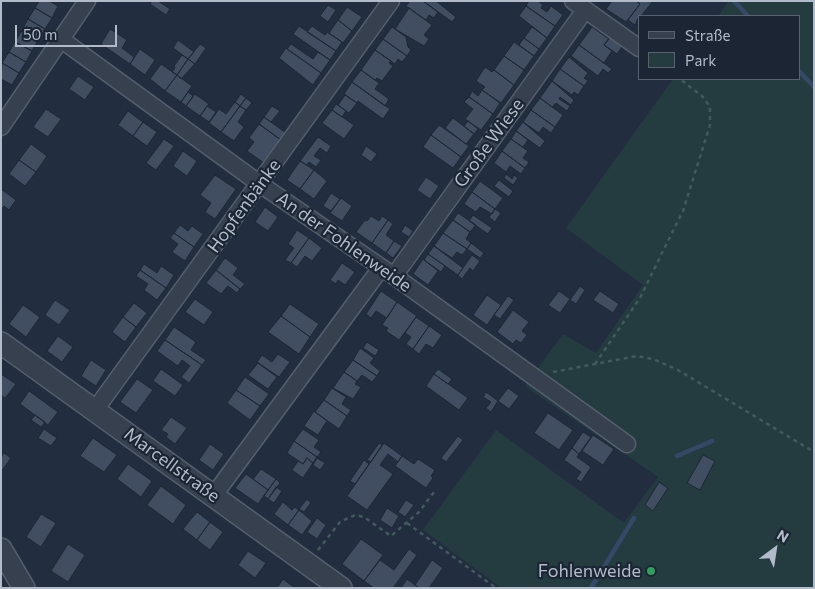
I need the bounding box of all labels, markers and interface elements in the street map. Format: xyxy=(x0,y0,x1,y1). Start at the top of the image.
scale bar xyxy=(18,15,120,47)
legend xyxy=(638,15,800,80)
text: 50 m xyxy=(23,25,57,43)
text: Straße xyxy=(685,26,731,44)
text: Park xyxy=(685,51,716,69)
street label: Große Wiese xyxy=(449,94,529,192)
street label: Hopfenbänke xyxy=(203,155,285,257)
street label: An der Fohlenweide xyxy=(272,187,416,297)
street label: Marcellstraße xyxy=(120,423,224,507)
north arrow xyxy=(750,524,800,574)
text: N xyxy=(774,526,792,546)
place label: Fohlenweide xyxy=(538,560,641,582)
marker: Fohlenweide xyxy=(645,565,657,577)

